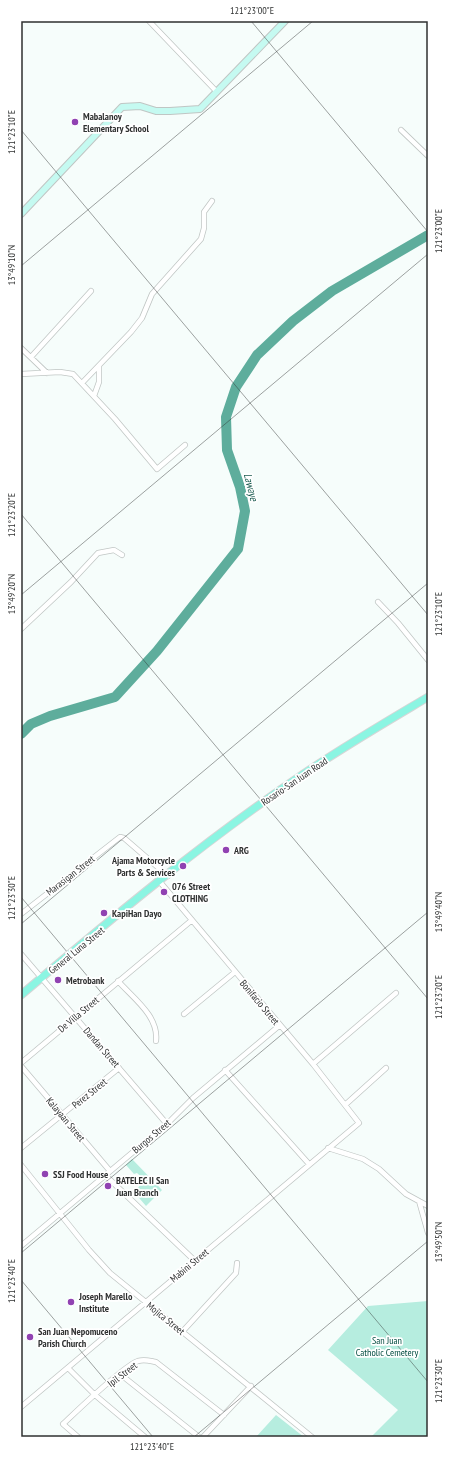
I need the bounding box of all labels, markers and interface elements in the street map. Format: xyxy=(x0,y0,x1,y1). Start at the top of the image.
text: 121°23'00"E xyxy=(230,4,274,17)
text: 121°23'10"E xyxy=(5,110,18,154)
place label: Mabalanoy Elementary School xyxy=(83,110,149,135)
marker: Mabalanoy Elementary School xyxy=(70,117,80,127)
text: 121°23'00"E xyxy=(432,209,445,253)
text: 13°49'10"N xyxy=(5,245,18,285)
water label: Lawaye xyxy=(241,472,262,504)
text: 121°23'20"E xyxy=(5,493,18,537)
text: 13°49'20"N xyxy=(5,574,18,614)
text: 121°23'10"E xyxy=(432,592,445,636)
street label: Rosario-San Juan Road xyxy=(259,754,330,808)
place label: ARG xyxy=(233,844,249,857)
marker: ARG xyxy=(221,845,231,855)
street label: Marasigan Street xyxy=(43,852,97,898)
place label: Ajama Motorcycle Parts & Services xyxy=(111,854,175,879)
marker: Ajama Motorcycle Parts & Services xyxy=(178,861,188,871)
text: 121°23'30"E xyxy=(5,876,18,920)
place label: 076 Street CLOTHING xyxy=(172,880,210,905)
marker: 076 Street CLOTHING xyxy=(159,887,169,897)
text: 13°49'40"N xyxy=(432,892,445,932)
place label: KapiHan Dayo xyxy=(112,907,162,920)
marker: KapiHan Dayo xyxy=(99,908,109,918)
street label: General Luna Street xyxy=(46,924,107,977)
place label: Metrobank xyxy=(66,974,105,987)
marker: Metrobank xyxy=(53,975,63,985)
text: 121°23'20"E xyxy=(432,975,445,1019)
street label: Bonifacio Street xyxy=(237,977,282,1028)
street label: De Villa Street xyxy=(55,993,102,1035)
street label: Dandan Street xyxy=(81,1025,123,1070)
street label: Perez Street xyxy=(69,1075,110,1111)
street label: Kalayaan Street xyxy=(43,1094,88,1144)
street label: Burgos Street xyxy=(129,1116,174,1156)
place label: SSJ Food House xyxy=(53,1168,108,1181)
marker: SSJ Food House xyxy=(40,1169,50,1179)
place label: BATELEC II San Juan Branch xyxy=(115,1174,169,1199)
marker: BATELEC II San Juan Branch xyxy=(103,1181,113,1191)
text: 13°49'50"N xyxy=(432,1222,445,1262)
street label: Mabini Street xyxy=(167,1245,211,1285)
text: 121°23'40"E xyxy=(5,1259,18,1303)
place label: Joseph Marello Institute xyxy=(78,1290,133,1315)
marker: Joseph Marello Institute xyxy=(66,1297,76,1307)
street label: Mojica Street xyxy=(144,1299,188,1338)
place label: San Juan Nepomuceno Parish Church xyxy=(38,1325,118,1350)
marker: San Juan Nepomuceno Parish Church xyxy=(25,1332,35,1342)
park label: San Juan Catholic Cemetery xyxy=(356,1334,418,1359)
street label: Ipil Street xyxy=(105,1359,140,1390)
text: 121°23'30"E xyxy=(432,1359,445,1403)
text: 121°23'40"E xyxy=(130,1440,174,1453)

